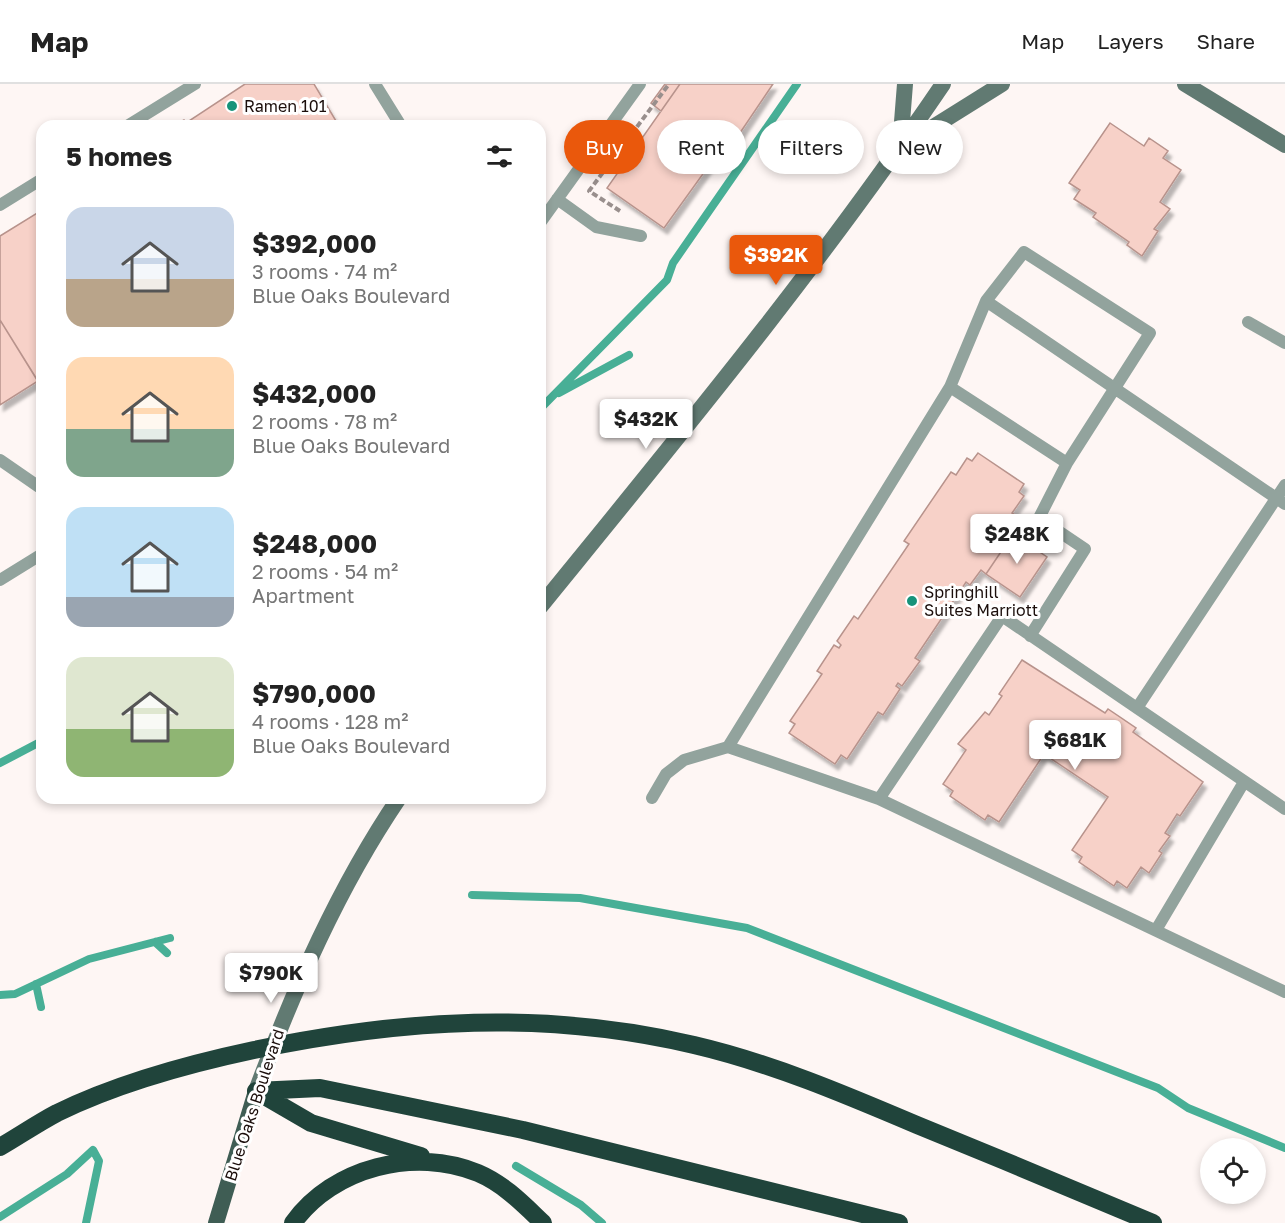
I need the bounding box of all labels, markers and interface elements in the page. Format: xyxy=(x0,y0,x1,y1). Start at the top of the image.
text: Map xyxy=(30,25,88,58)
text: Map xyxy=(1021,28,1064,54)
text: Layers xyxy=(1097,28,1164,54)
text: Share xyxy=(1197,28,1255,54)
place label: Ramen 101 xyxy=(244,96,327,116)
marker: Ramen 101 xyxy=(225,99,239,113)
chip: Buy xyxy=(564,120,645,174)
chip: Rent xyxy=(657,120,746,174)
chip: Filters xyxy=(758,120,864,174)
chip: New xyxy=(876,120,963,174)
icon: filters xyxy=(483,140,516,173)
text: 5 homes xyxy=(66,141,172,172)
text: $392,000 xyxy=(252,228,377,259)
icon: home xyxy=(114,231,186,303)
pin: $392K xyxy=(734,235,818,286)
text: $392K xyxy=(744,242,809,266)
text: 3 rooms · 74 m² xyxy=(252,259,397,283)
text: Blue Oaks Boulevard xyxy=(252,283,450,307)
text: $432,000 xyxy=(252,378,376,409)
icon: home xyxy=(114,381,186,453)
pin: $432K xyxy=(604,399,688,450)
text: $432K xyxy=(614,406,678,430)
text: 2 rooms · 78 m² xyxy=(252,409,397,433)
text: Blue Oaks Boulevard xyxy=(252,433,450,457)
pin: $248K xyxy=(975,514,1059,565)
text: $248K xyxy=(984,521,1050,545)
text: $248,000 xyxy=(252,528,377,559)
icon: home xyxy=(114,531,186,603)
text: 2 rooms · 54 m² xyxy=(252,559,398,583)
place label: Springhill Suites Marriott xyxy=(924,582,1038,620)
text: Apartment xyxy=(252,583,355,607)
marker: Springhill Suites Marriott xyxy=(905,594,919,608)
text: $790,000 xyxy=(252,678,376,709)
icon: home xyxy=(114,681,186,753)
text: 4 rooms · 128 m² xyxy=(252,709,409,733)
pin: $681K xyxy=(1033,720,1117,771)
text: $681K xyxy=(1043,727,1107,751)
text: Blue Oaks Boulevard xyxy=(252,733,450,757)
pin: $790K xyxy=(229,953,313,1004)
text: $790K xyxy=(239,960,303,984)
street label: Blue Oaks Boulevard xyxy=(220,1027,288,1183)
map controls xyxy=(1200,1138,1266,1204)
button: locate xyxy=(1200,1138,1266,1204)

